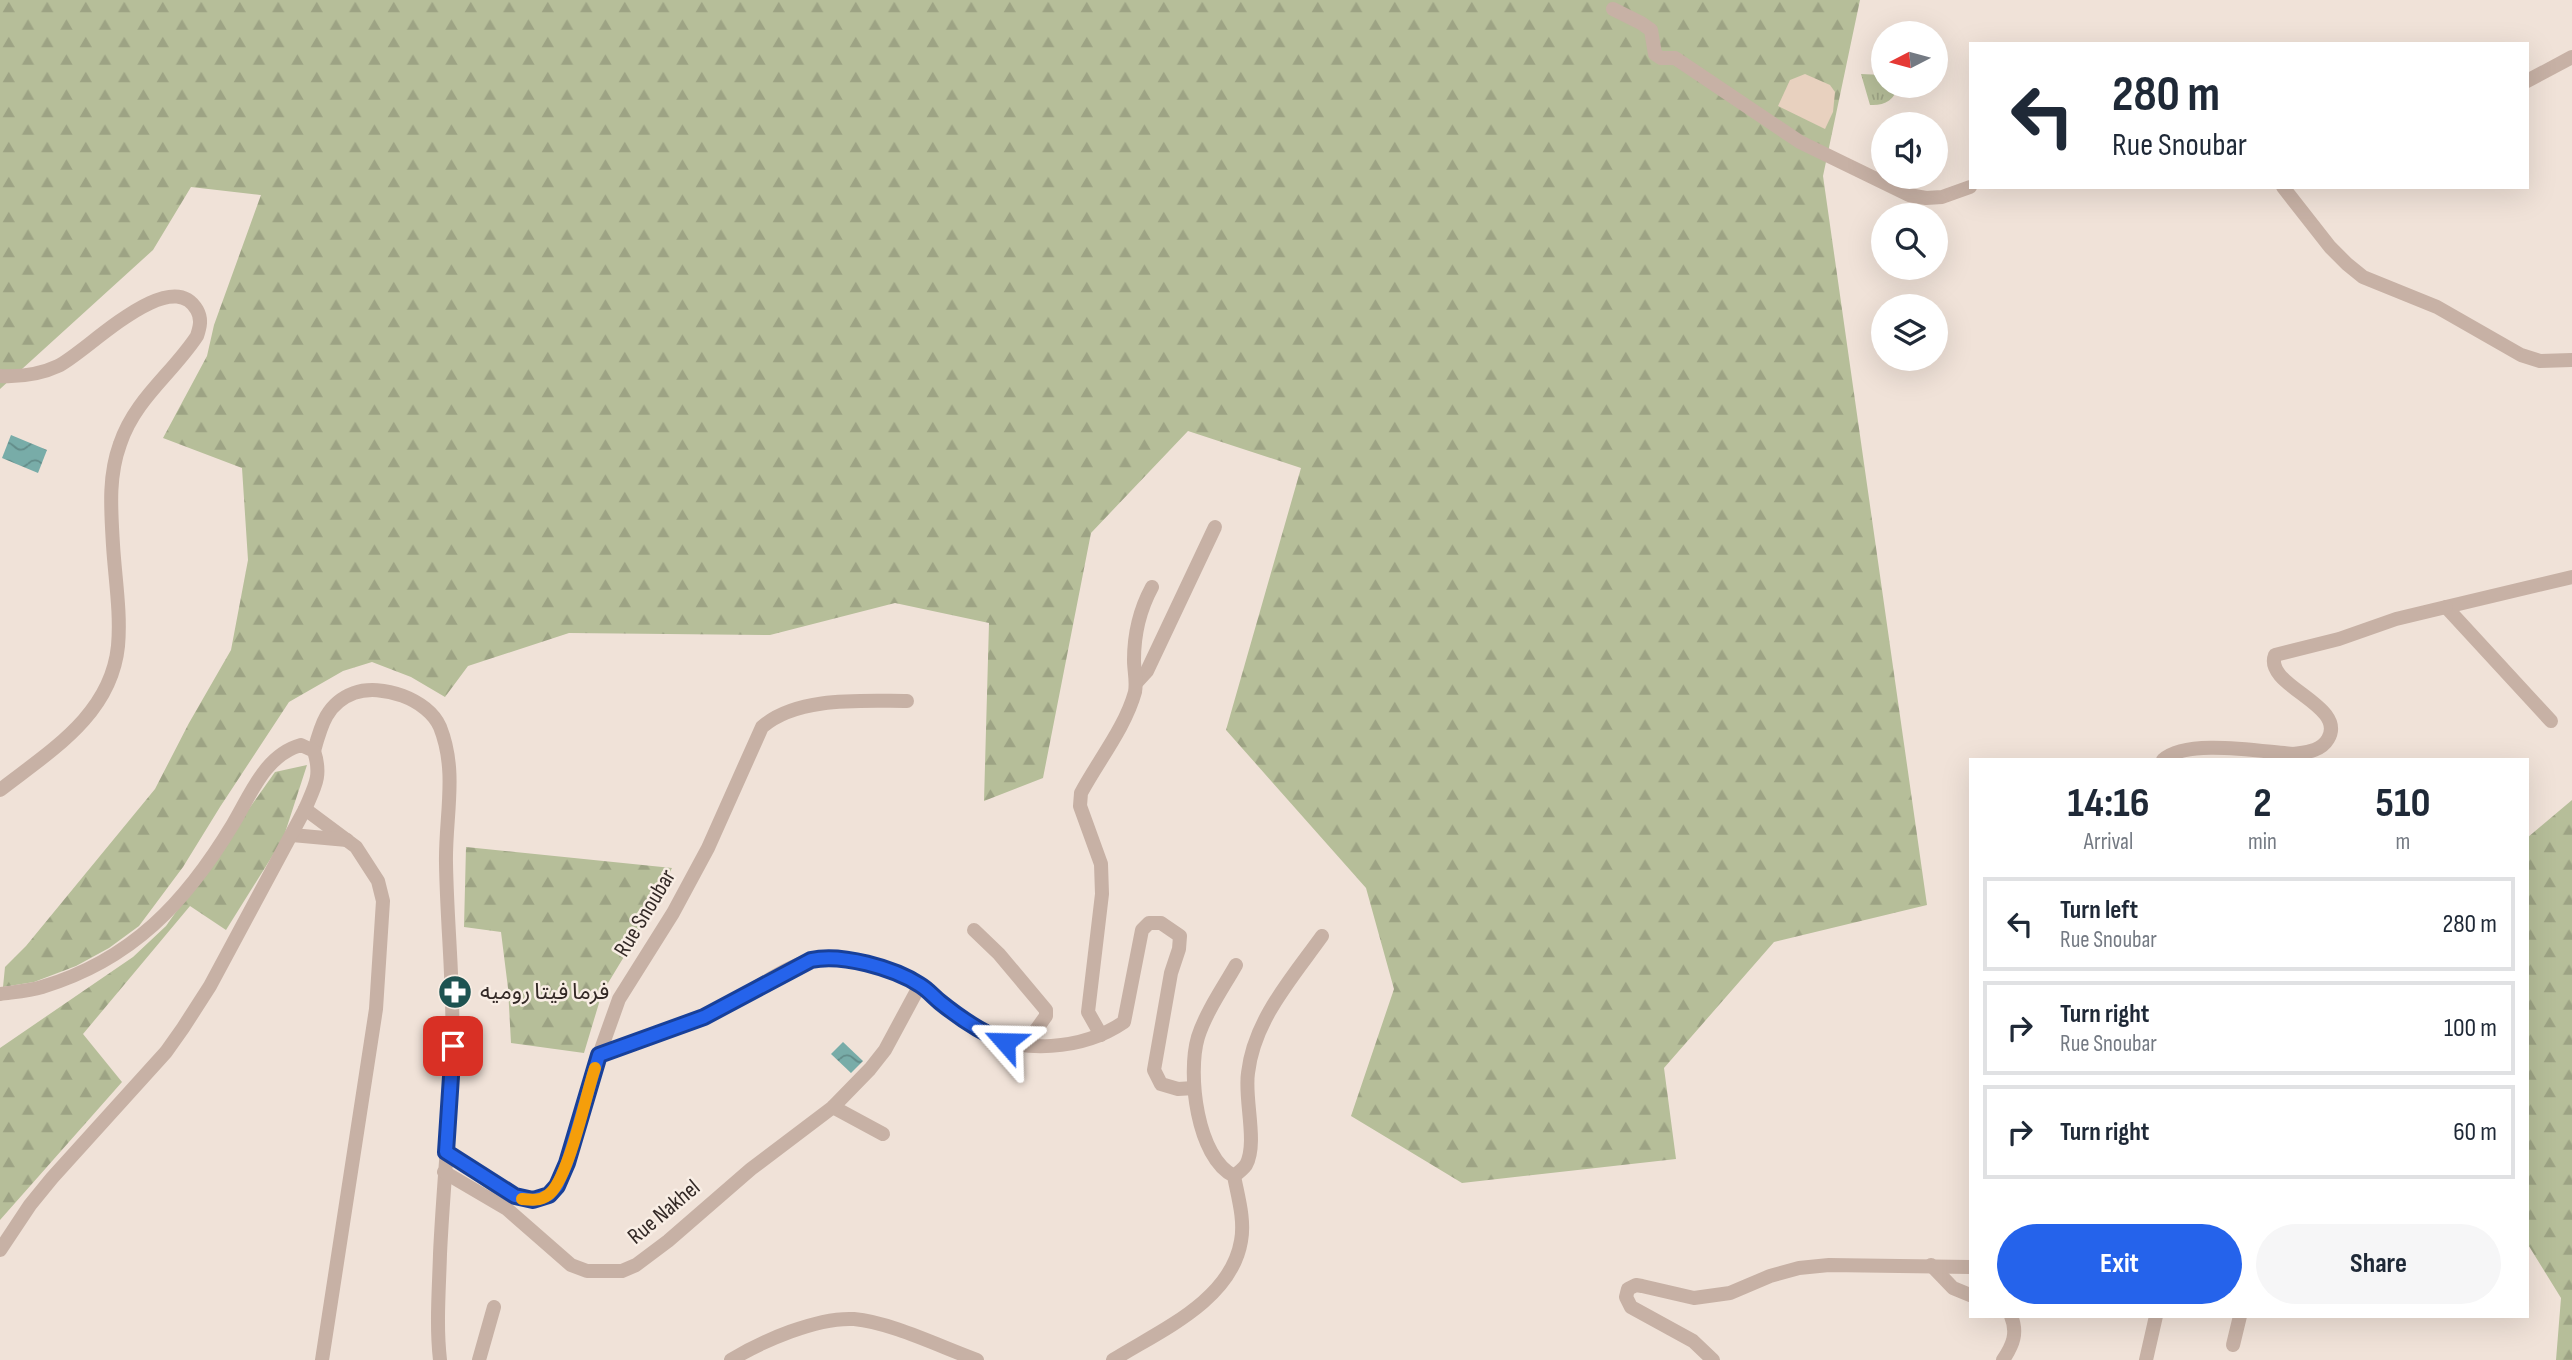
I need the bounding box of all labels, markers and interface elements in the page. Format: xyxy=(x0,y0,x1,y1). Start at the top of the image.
north arrow xyxy=(1871,21,1948,98)
map controls xyxy=(1871,21,1948,371)
text: 280 m xyxy=(2112,66,2220,125)
icon: left xyxy=(1997,70,2088,161)
button: sound xyxy=(1871,112,1948,189)
text: Rue Snoubar xyxy=(2112,126,2247,165)
button: search xyxy=(1871,203,1948,280)
button: layers xyxy=(1871,294,1948,371)
text: 14:16 xyxy=(2068,778,2150,829)
text: 2 xyxy=(2253,778,2272,829)
text: 510 xyxy=(2376,778,2430,829)
text: Arrival xyxy=(2084,828,2133,856)
text: min xyxy=(2248,828,2277,856)
text: m xyxy=(2396,828,2410,856)
street label: Rue Snoubar xyxy=(608,864,682,962)
text: Turn left xyxy=(2060,895,2138,926)
icon: left xyxy=(2001,905,2039,943)
text: 280 m xyxy=(2442,909,2497,940)
text: Rue Snoubar xyxy=(2060,926,2157,954)
pharmacy icon: فرما فيتا روميه xyxy=(436,973,474,1011)
place label: فرما فيتا روميه xyxy=(480,978,609,1006)
text: Turn right xyxy=(2060,999,2149,1030)
position arrow xyxy=(968,1005,1042,1079)
icon: right xyxy=(2001,1009,2039,1047)
text: 100 m xyxy=(2444,1013,2497,1044)
pin xyxy=(423,1016,483,1076)
icon: arrive xyxy=(434,1027,472,1065)
text: Rue Snoubar xyxy=(2060,1030,2157,1058)
icon: right xyxy=(2001,1113,2039,1151)
text: Turn right xyxy=(2060,1117,2149,1148)
text: 60 m xyxy=(2453,1117,2497,1148)
street label: Rue Nakhel xyxy=(622,1174,706,1250)
button: Exit xyxy=(1997,1224,2242,1304)
button: Share xyxy=(2256,1224,2501,1304)

